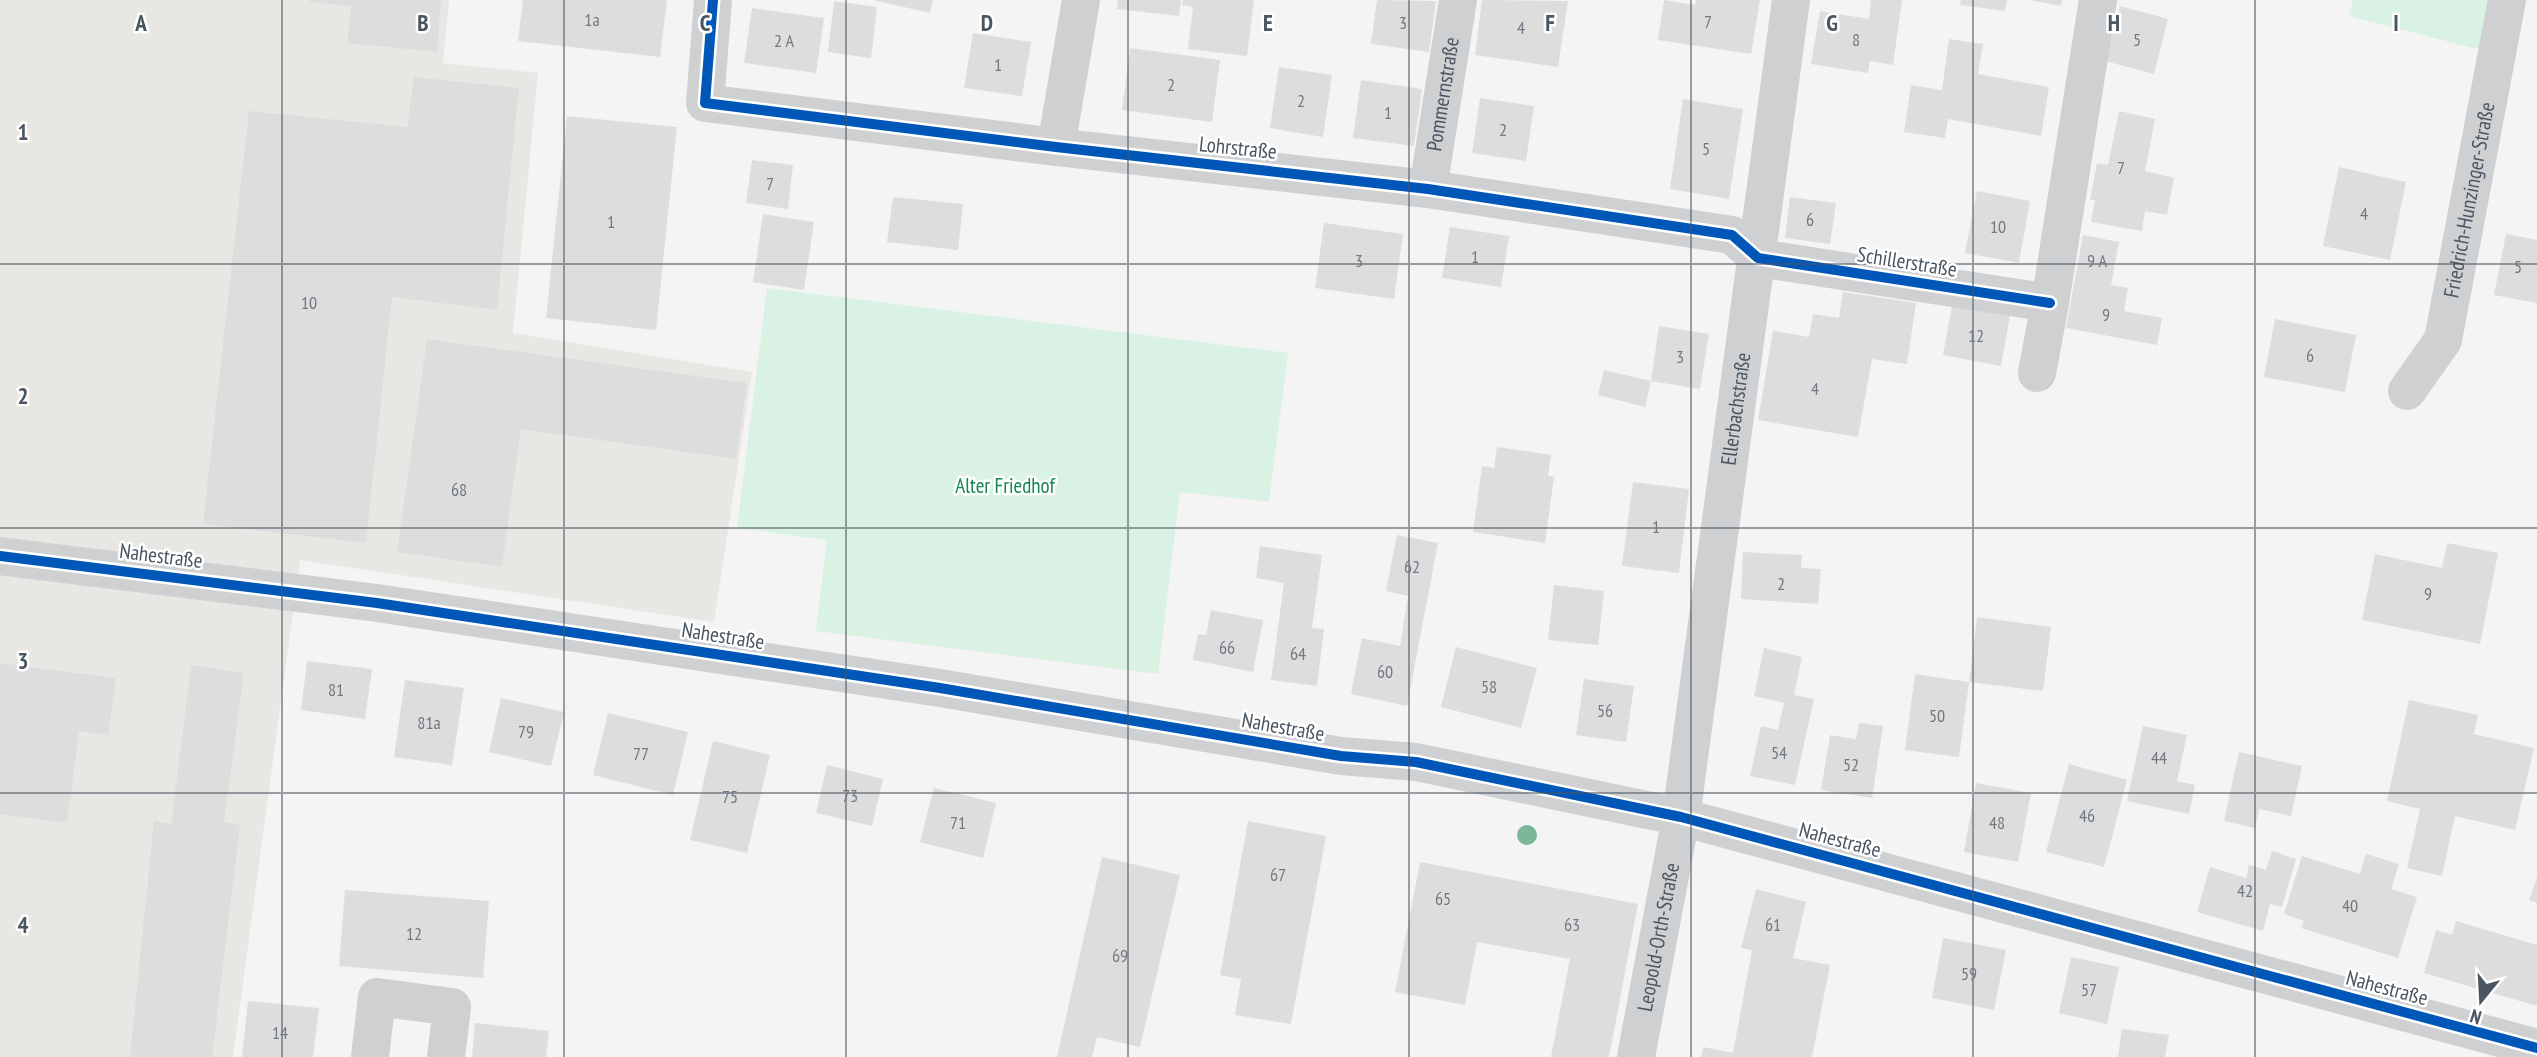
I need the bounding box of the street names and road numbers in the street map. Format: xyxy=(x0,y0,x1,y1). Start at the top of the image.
street label: Pommernstraße xyxy=(1420,35,1465,153)
street label: Friedrich-Hunzinger-Straße xyxy=(2437,100,2501,300)
street label: Lohrstraße xyxy=(1198,130,1278,165)
street label: Schillerstraße xyxy=(1855,240,1959,283)
street label: Ellerbachstraße xyxy=(1715,351,1756,467)
street label: Nahestraße xyxy=(118,537,204,574)
street label: Nahestraße xyxy=(680,616,766,655)
street label: Nahestraße xyxy=(1240,706,1327,747)
street label: Nahestraße xyxy=(1796,816,1884,863)
street label: Leopold-Orth-Straße xyxy=(1631,861,1685,1013)
street label: Nahestraße xyxy=(2343,964,2431,1011)

